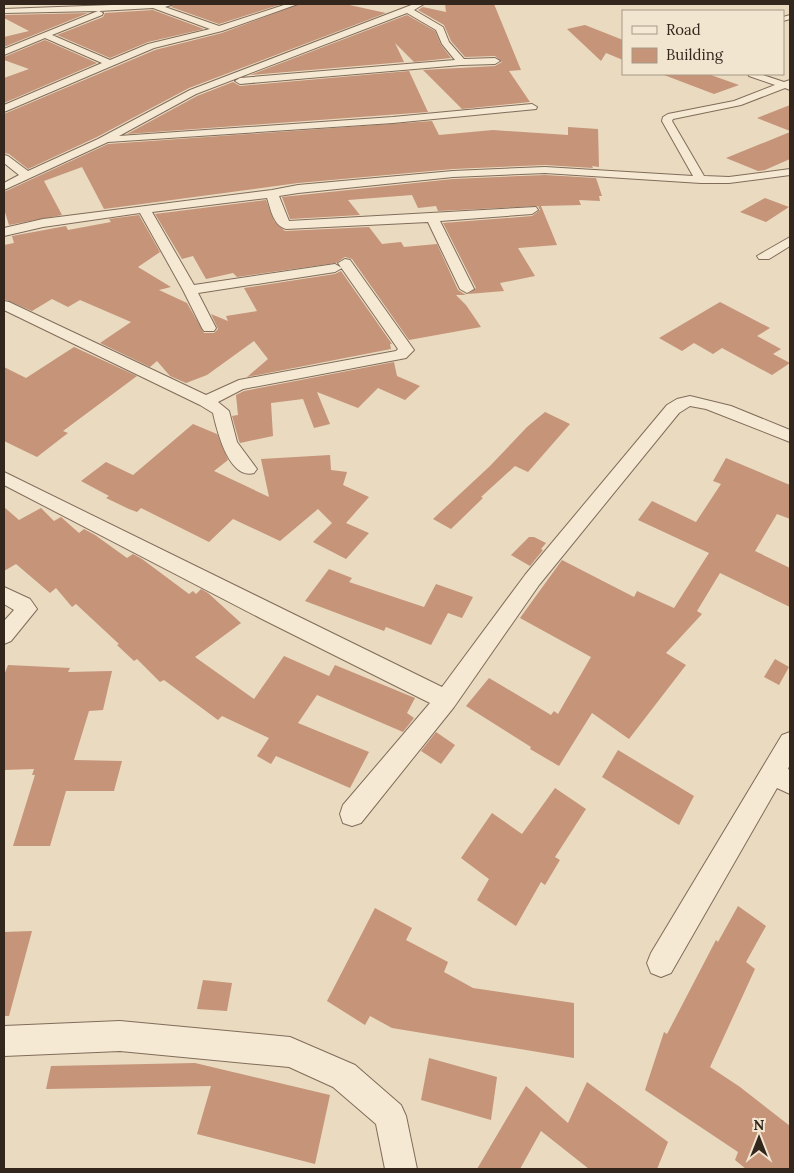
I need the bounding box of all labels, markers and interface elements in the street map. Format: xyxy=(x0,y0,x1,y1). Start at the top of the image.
legend xyxy=(622,10,784,75)
text: Road xyxy=(666,20,701,39)
text: Building xyxy=(666,45,724,64)
north arrow xyxy=(734,1113,784,1163)
text: N xyxy=(754,1116,765,1134)

